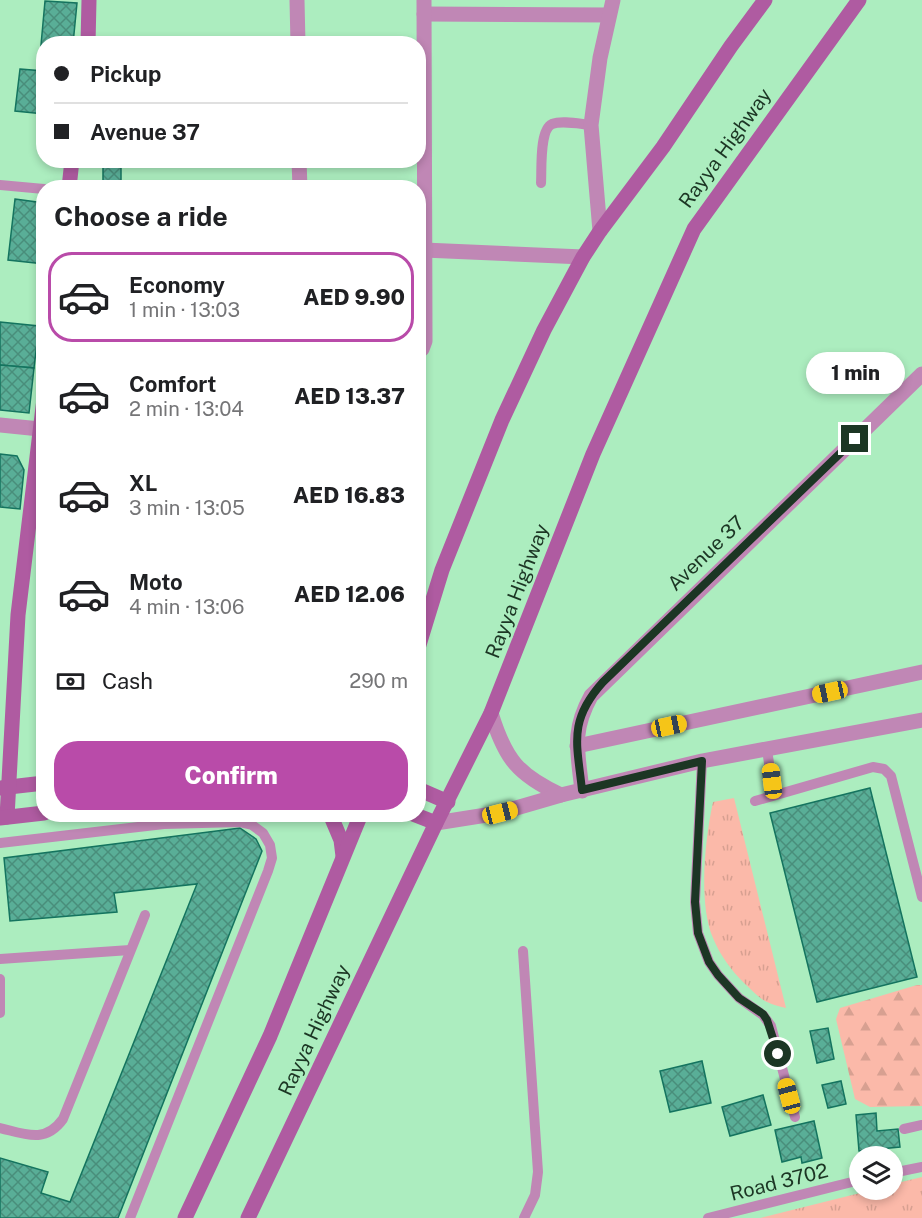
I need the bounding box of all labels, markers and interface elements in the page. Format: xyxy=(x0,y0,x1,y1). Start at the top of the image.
text: Pickup xyxy=(90,61,161,87)
street label: Rayya Highway xyxy=(674,83,777,212)
text: Avenue 37 xyxy=(90,119,200,145)
text: Choose a ride xyxy=(54,200,228,232)
icon: car xyxy=(57,270,111,324)
text: Economy xyxy=(129,272,225,298)
text: AED 9.90 xyxy=(303,284,405,310)
text: 1 min · 13:03 xyxy=(129,298,240,322)
callout: 1 min xyxy=(806,352,904,394)
text: 1 min xyxy=(831,361,880,385)
icon: car xyxy=(57,369,111,423)
text: Comfort xyxy=(129,371,216,397)
text: AED 13.37 xyxy=(294,383,405,409)
text: 2 min · 13:04 xyxy=(129,397,244,421)
route end xyxy=(841,425,868,452)
icon: car xyxy=(57,468,111,522)
text: XL xyxy=(129,470,157,496)
text: AED 16.83 xyxy=(293,482,405,508)
text: 3 min · 13:05 xyxy=(129,496,245,520)
street label: Avenue 37 xyxy=(663,510,749,596)
street label: Rayya Highway xyxy=(480,520,554,662)
icon: car xyxy=(57,567,111,621)
text: Moto xyxy=(129,569,183,595)
text: AED 12.06 xyxy=(294,581,405,607)
text: 4 min · 13:06 xyxy=(129,595,244,619)
icon: cash xyxy=(54,665,87,698)
text: Cash xyxy=(102,668,153,694)
text: 290 m xyxy=(349,669,408,693)
car xyxy=(811,679,849,705)
car xyxy=(650,713,688,739)
button: Confirm xyxy=(54,741,408,810)
car xyxy=(761,762,783,800)
car xyxy=(480,800,520,826)
street label: Rayya Highway xyxy=(273,960,355,1099)
route start xyxy=(764,1040,791,1067)
car xyxy=(776,1076,802,1116)
map controls xyxy=(849,1146,903,1200)
button: layers xyxy=(849,1146,903,1200)
street label: Road 3702 xyxy=(727,1158,831,1206)

